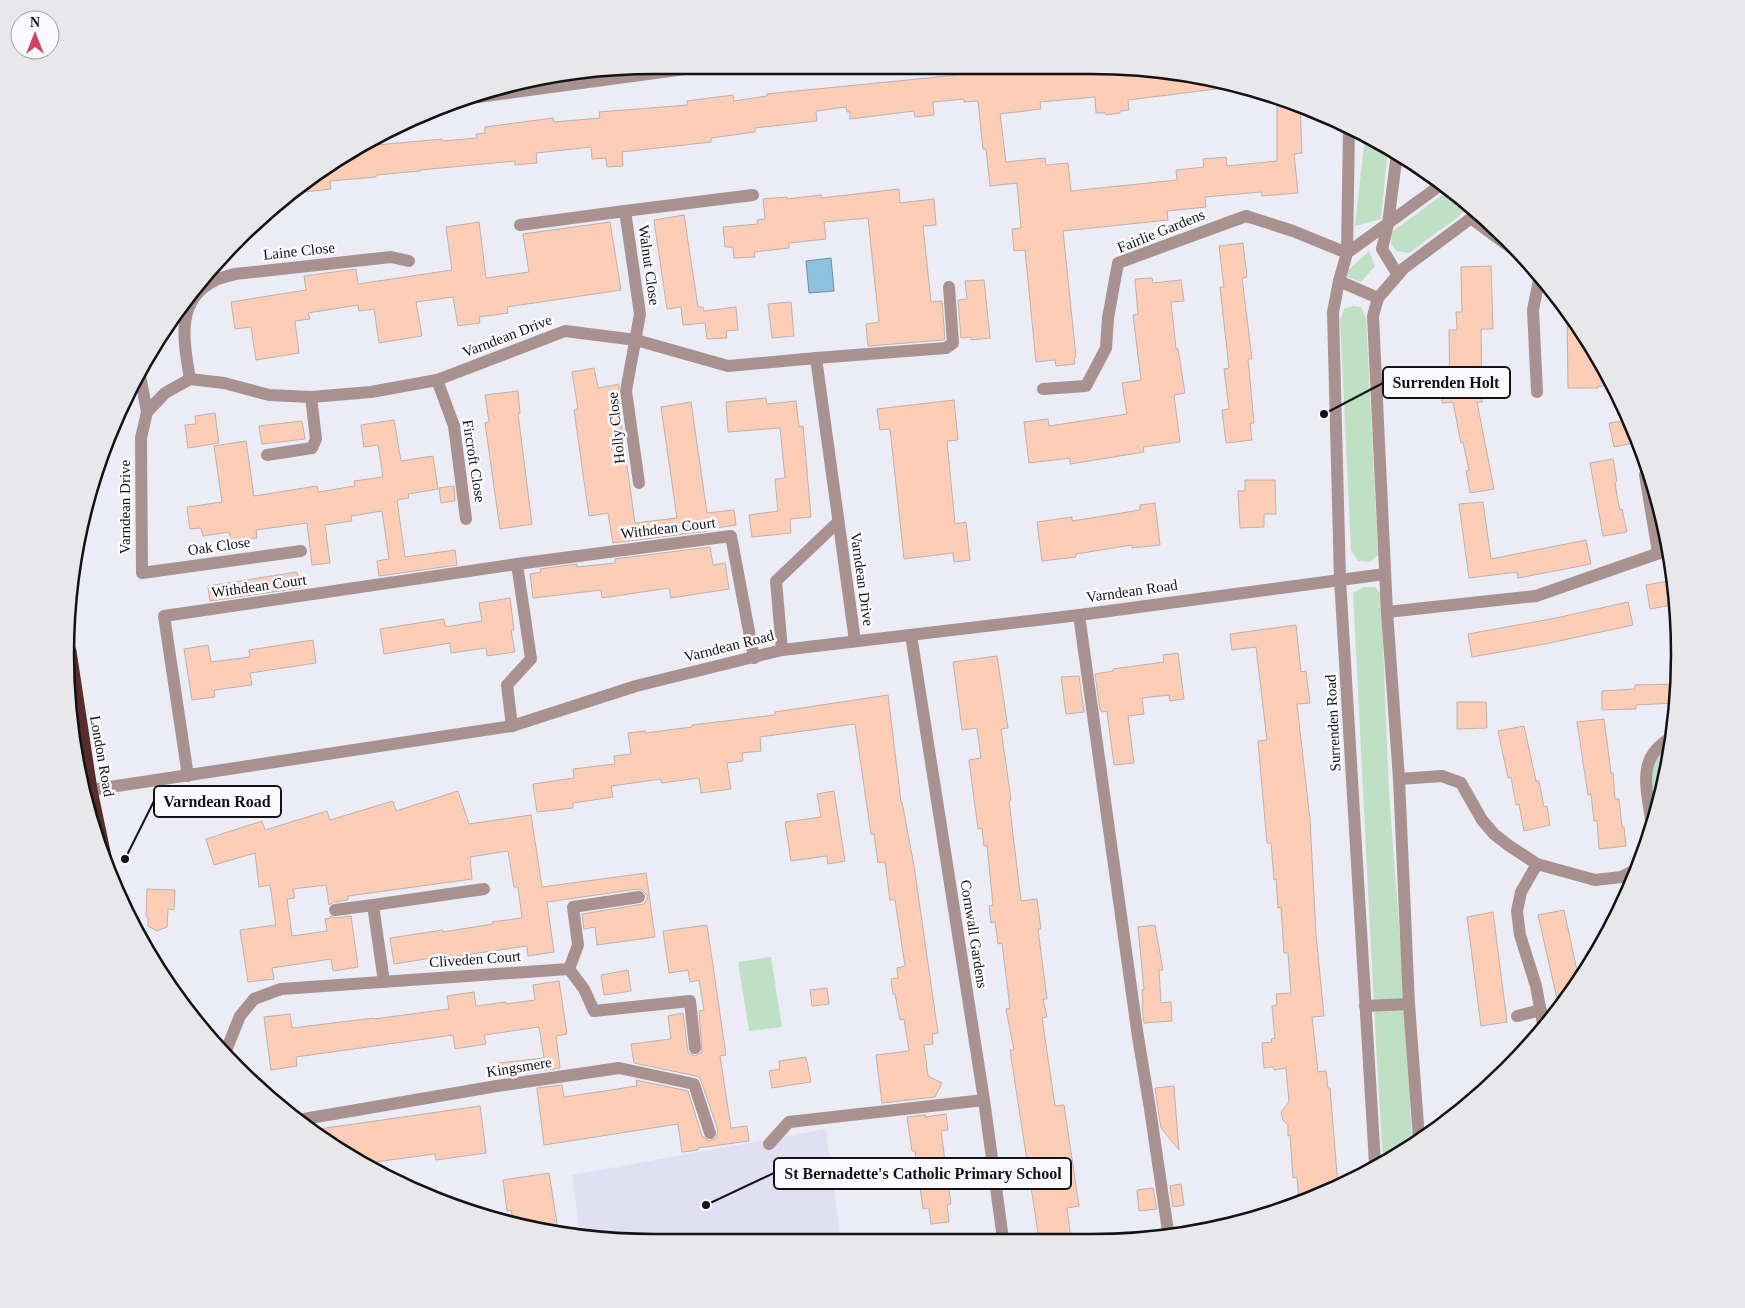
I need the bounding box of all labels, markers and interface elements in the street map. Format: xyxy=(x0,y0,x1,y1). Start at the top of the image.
north arrow xyxy=(10,10,60,60)
text: N xyxy=(30,15,40,30)
street label: Fairlie Gardens xyxy=(1115,206,1207,256)
street label: Walnut Close xyxy=(635,224,663,306)
street label: Laine Close xyxy=(262,239,336,263)
street label: Varndean Drive xyxy=(460,311,554,360)
callout: Surrenden Holt xyxy=(1383,367,1510,398)
text: Surrenden Holt xyxy=(1393,374,1500,391)
street label: Holly Close xyxy=(604,391,628,465)
street label: Fircroft Close xyxy=(460,418,489,504)
street label: Varndean Drive xyxy=(117,459,133,554)
street label: Withdean Court xyxy=(620,514,717,542)
street label: Varndean Drive xyxy=(847,531,877,627)
street label: Oak Close xyxy=(187,534,252,558)
street label: Withdean Court xyxy=(211,571,308,601)
street label: Varndean Road xyxy=(1085,577,1179,605)
street label: Varndean Road xyxy=(682,627,776,665)
street label: Surrenden Road xyxy=(1322,674,1344,772)
street label: London Road xyxy=(87,714,117,798)
callout: Varndean Road xyxy=(154,786,281,817)
text: Varndean Road xyxy=(163,793,271,810)
street label: Cornwall Gardens xyxy=(958,879,990,990)
street label: Cliveden Court xyxy=(429,948,522,970)
street label: Kingsmere xyxy=(485,1054,553,1080)
callout: St Bernadette's Catholic Primary School xyxy=(774,1158,1071,1189)
text: St Bernadette's Catholic Primary School xyxy=(784,1165,1062,1183)

